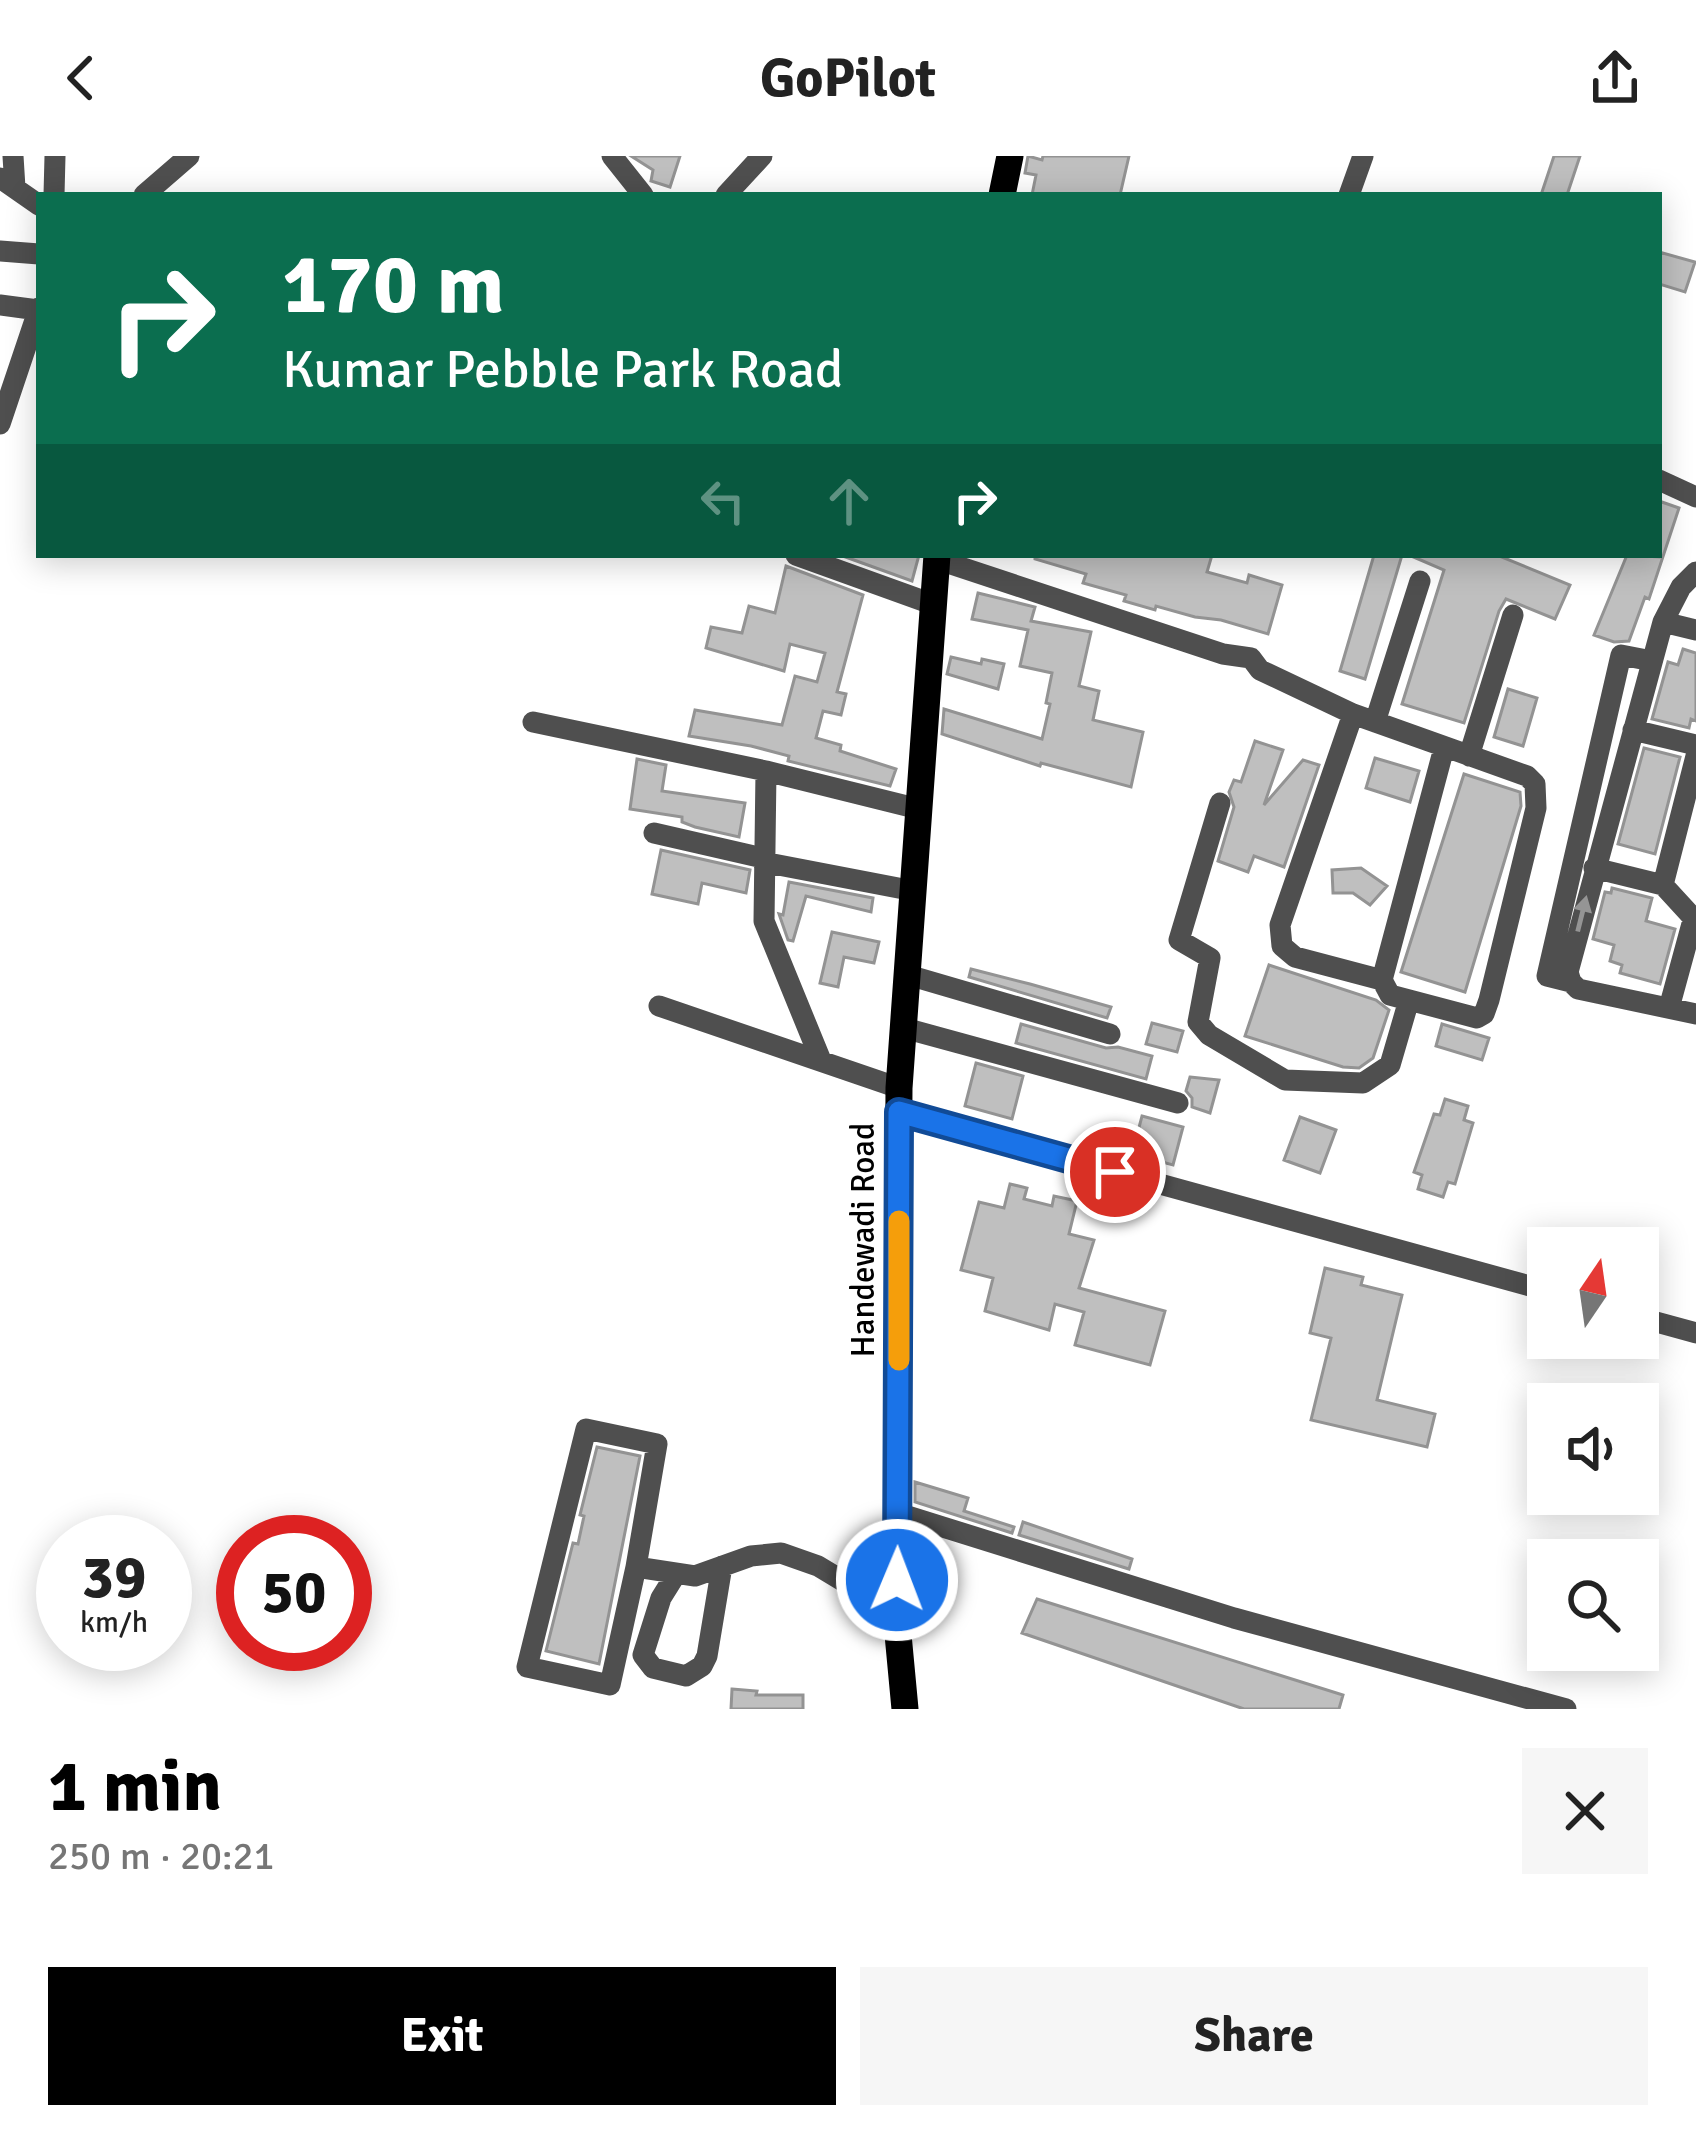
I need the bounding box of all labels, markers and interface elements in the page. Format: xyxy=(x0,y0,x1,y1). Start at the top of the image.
icon: back xyxy=(48,45,114,111)
text: GoPilot xyxy=(760,45,936,112)
icon: share xyxy=(1582,45,1648,111)
text: 170 m xyxy=(282,233,504,337)
icon: right xyxy=(84,240,240,396)
text: Kumar Pebble Park Road xyxy=(282,336,844,403)
icon: left xyxy=(690,468,756,534)
icon: ahead xyxy=(816,468,882,534)
icon: right xyxy=(942,468,1008,534)
one-way arrow xyxy=(1573,895,1592,932)
pin xyxy=(1064,1121,1166,1223)
street label: Handewadi Road xyxy=(843,1123,884,1357)
icon: arrive xyxy=(1082,1139,1148,1205)
north arrow xyxy=(1527,1227,1659,1359)
map controls xyxy=(1527,1227,1659,1671)
button: sound xyxy=(1527,1383,1659,1515)
speed limit sign: 50 xyxy=(216,1515,372,1671)
position arrow xyxy=(834,1517,960,1643)
button: search xyxy=(1527,1539,1659,1671)
text: 39 xyxy=(82,1541,146,1615)
text: km/h xyxy=(80,1604,148,1641)
text: 1 min xyxy=(48,1742,222,1831)
button: close xyxy=(1522,1748,1648,1874)
text: 250 m · 20:21 xyxy=(48,1832,275,1880)
button: Exit xyxy=(48,1967,836,2105)
button: Share xyxy=(860,1967,1648,2105)

